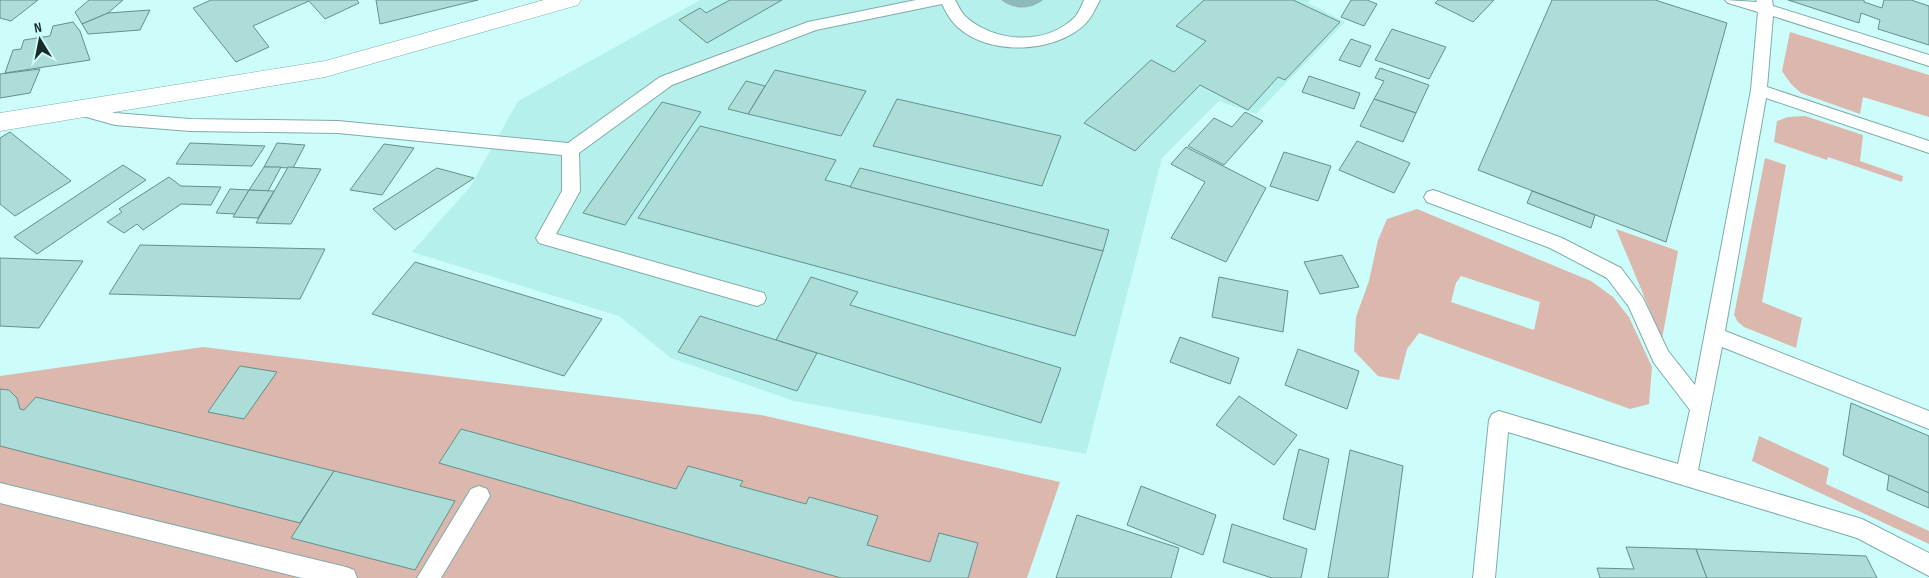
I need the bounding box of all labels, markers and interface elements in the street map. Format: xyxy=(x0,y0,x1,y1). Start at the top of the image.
north arrow xyxy=(15,15,65,65)
text: N xyxy=(33,19,43,37)

